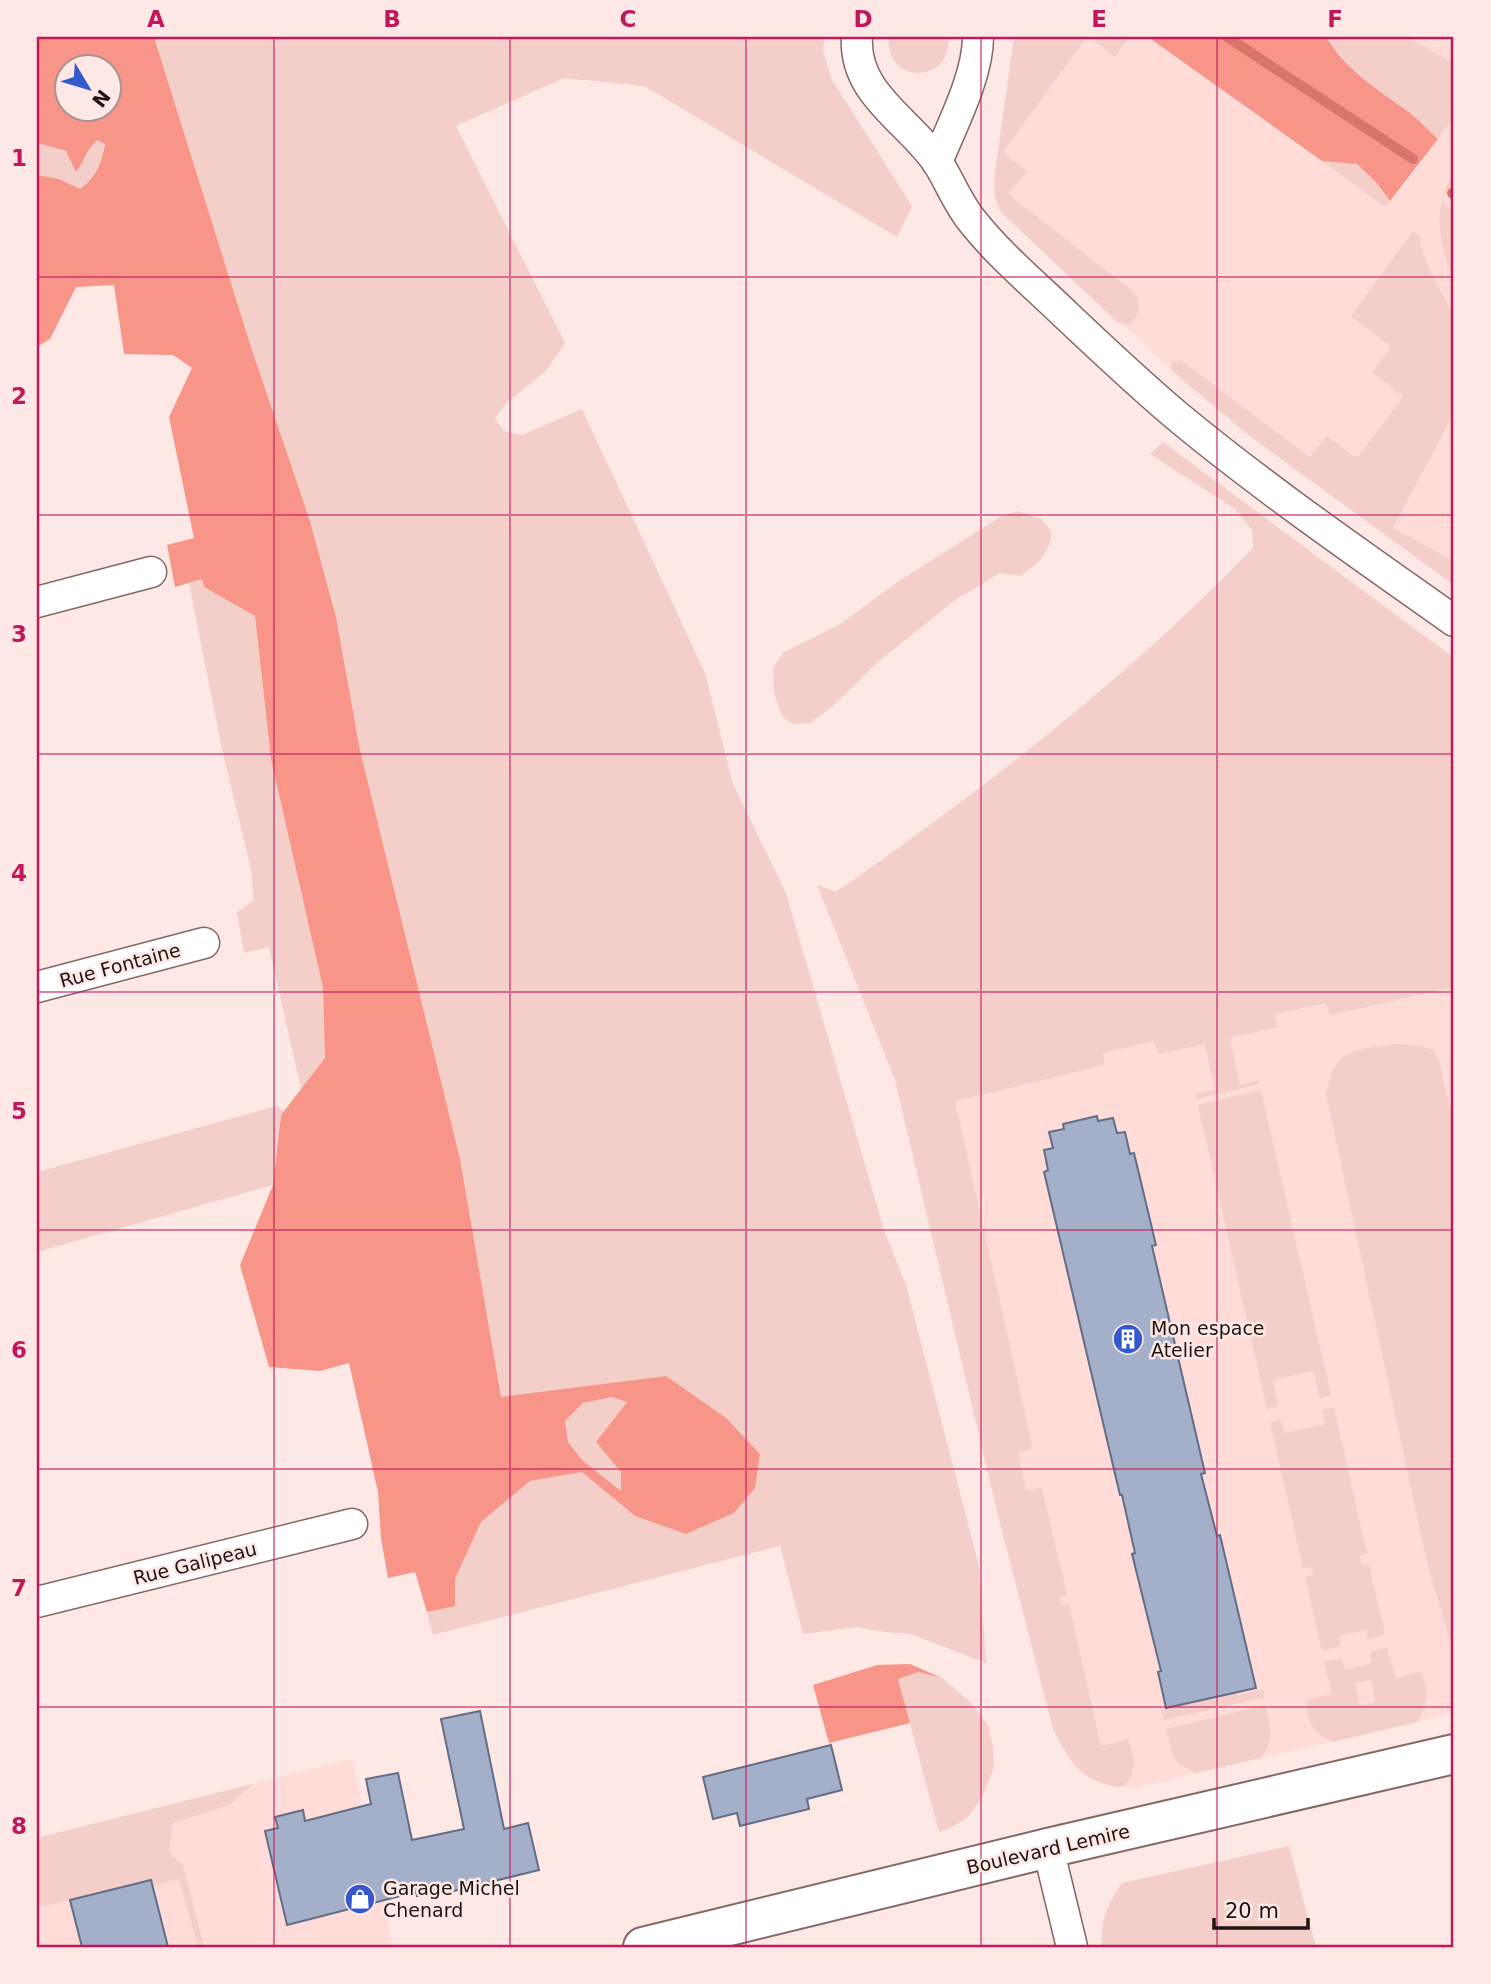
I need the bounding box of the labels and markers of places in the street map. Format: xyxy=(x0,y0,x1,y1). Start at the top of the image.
place label: Mon espace Atelier xyxy=(1151,1317,1265,1361)
building icon: Mon espace Atelier xyxy=(1111,1322,1145,1356)
place label: Garage Michel Chenard xyxy=(383,1877,520,1921)
shop icon: Garage Michel Chenard xyxy=(343,1882,377,1916)

